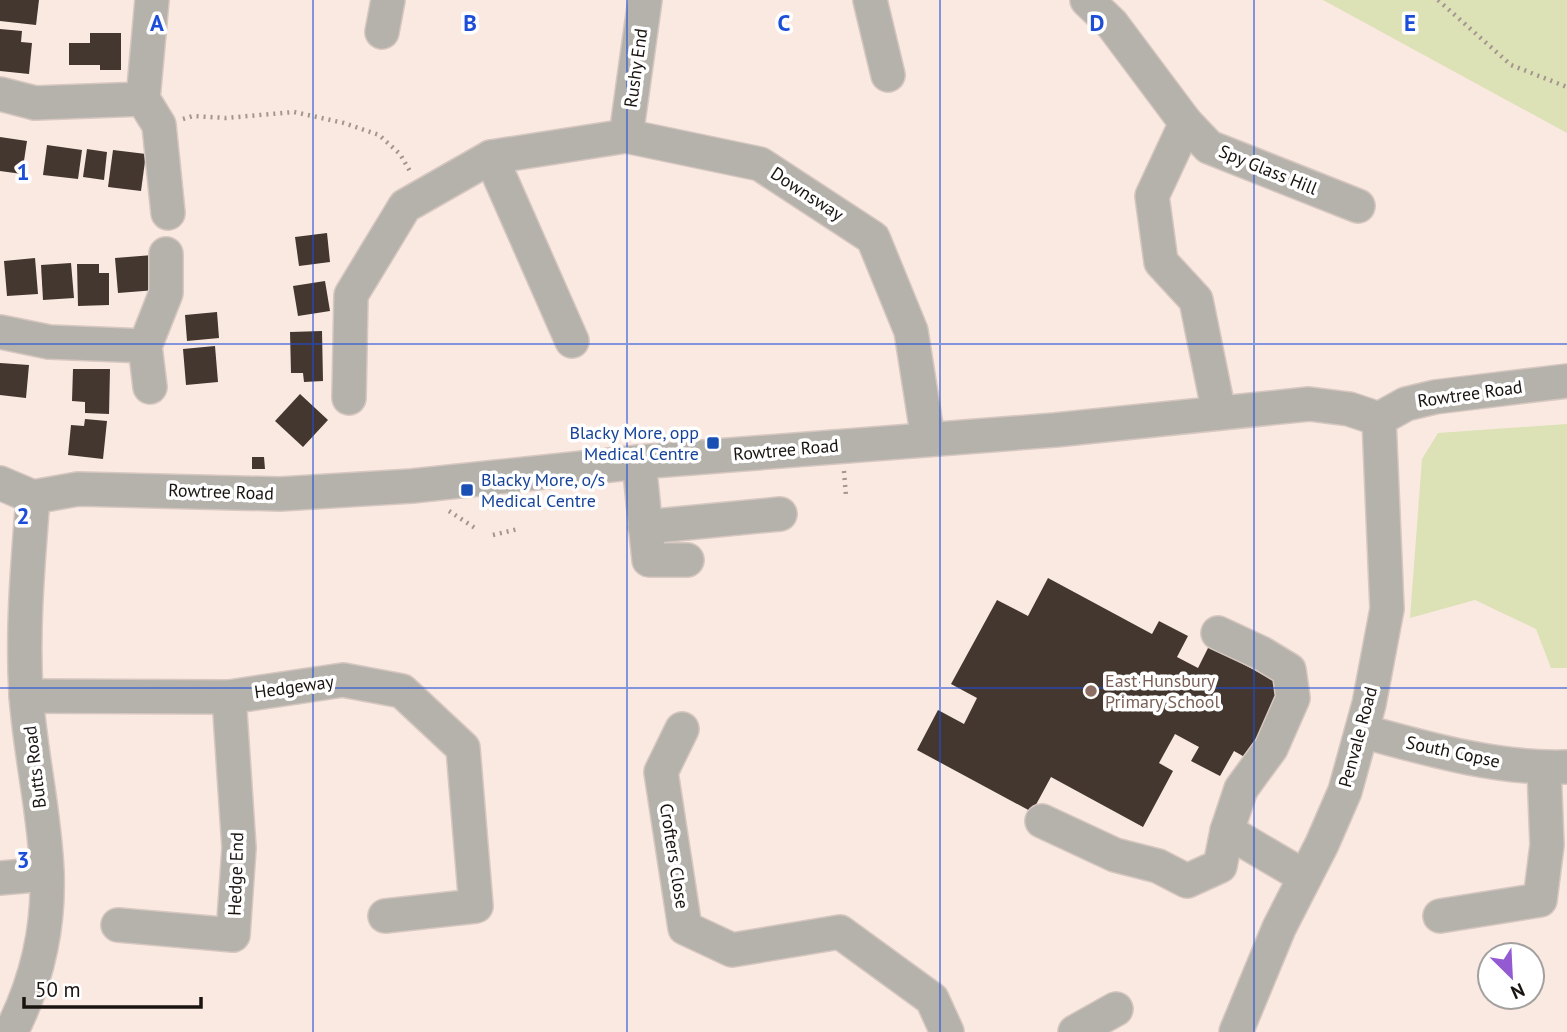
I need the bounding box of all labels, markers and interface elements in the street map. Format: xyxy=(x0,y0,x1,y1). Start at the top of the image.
text: A xyxy=(150,8,164,37)
text: B xyxy=(463,8,477,37)
text: C xyxy=(778,8,791,37)
text: D xyxy=(1090,8,1104,37)
text: E xyxy=(1404,8,1416,37)
street label: Rushy End xyxy=(619,27,652,109)
street label: Spy Glass Hill xyxy=(1216,139,1321,200)
text: 1 xyxy=(16,157,30,186)
street label: Downsway xyxy=(766,161,849,226)
street label: Rowtree Road xyxy=(1416,375,1524,412)
place label: Blacky More, opp Medical Centre xyxy=(569,421,699,465)
street label: Rowtree Road xyxy=(732,433,840,466)
marker: Blacky More, opp Medical Centre xyxy=(705,435,721,451)
place label: Blacky More, o/s Medical Centre xyxy=(481,468,605,512)
street label: Rowtree Road xyxy=(168,478,274,505)
marker: Blacky More, o/s Medical Centre xyxy=(459,482,475,498)
text: 2 xyxy=(16,501,30,530)
street label: Hedgeway xyxy=(253,669,336,703)
place label: East Hunsbury Primary School xyxy=(1105,669,1220,713)
marker: East Hunsbury Primary School xyxy=(1083,683,1099,699)
street label: Penvale Road xyxy=(1333,684,1382,790)
street label: Butts Road xyxy=(18,725,51,810)
street label: South Copse xyxy=(1404,730,1502,773)
street label: Crofters Close xyxy=(655,802,694,910)
street label: Hedge End xyxy=(223,832,248,916)
text: 3 xyxy=(16,845,30,874)
north arrow xyxy=(1476,941,1546,1011)
scale bar xyxy=(24,965,201,1009)
text: 50 m xyxy=(35,976,81,1003)
text: N xyxy=(1507,978,1528,1005)

